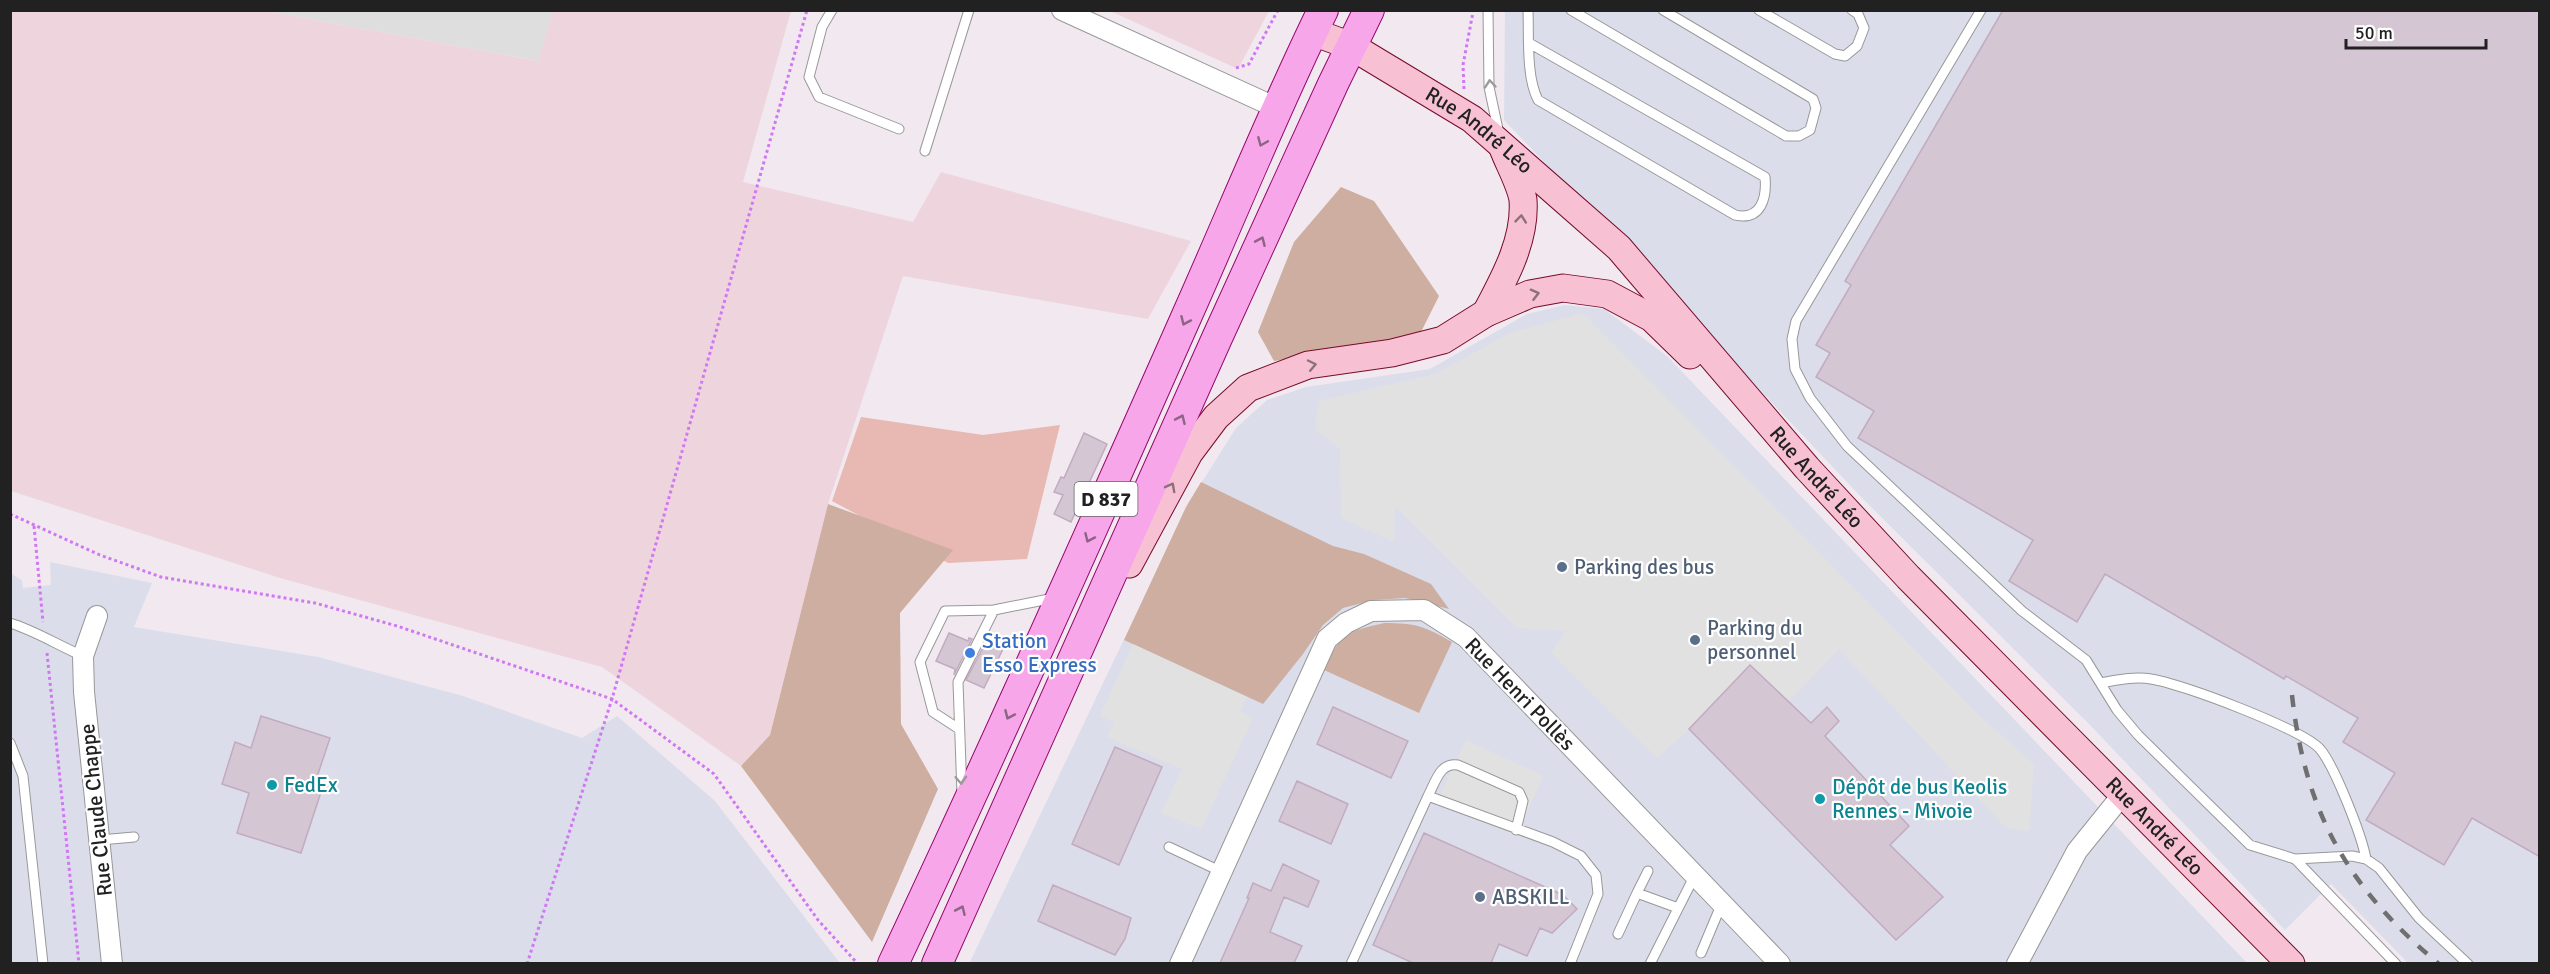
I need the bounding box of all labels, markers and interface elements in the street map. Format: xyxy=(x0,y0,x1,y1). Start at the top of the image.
scale bar xyxy=(2346,12,2486,50)
text: 50 m xyxy=(2355,22,2393,44)
one-way arrow xyxy=(1484,80,1497,89)
street label: Rue André Léo xyxy=(1421,81,1538,179)
one-way arrow xyxy=(1257,136,1269,147)
one-way arrow xyxy=(1514,215,1527,224)
one-way arrow xyxy=(1254,237,1266,248)
one-way arrow xyxy=(1529,288,1539,301)
one-way arrow xyxy=(1180,315,1192,326)
one-way arrow xyxy=(1307,359,1317,372)
one-way arrow xyxy=(1174,414,1186,425)
street label: Rue André Léo xyxy=(1764,421,1869,534)
road number: D 837 xyxy=(1074,482,1138,516)
one-way arrow xyxy=(1164,483,1175,493)
one-way arrow xyxy=(1084,531,1096,542)
place label: Parking des bus xyxy=(1574,554,1714,580)
marker: Parking des bus xyxy=(1555,560,1569,574)
place label: Parking du personnel xyxy=(1707,615,1803,665)
place label: Station Esso Express xyxy=(982,628,1097,678)
street label: Rue Henri Pollès xyxy=(1460,632,1580,756)
marker: Parking du personnel xyxy=(1688,633,1702,647)
marker: Station Esso Express xyxy=(963,646,977,660)
one-way arrow xyxy=(1004,709,1016,720)
street label: Rue Claude Chappe xyxy=(74,722,118,898)
street label: Rue André Léo xyxy=(2100,771,2209,881)
place label: FedEx xyxy=(284,772,338,798)
place label: Dépôt de bus Keolis Rennes - Mivoie xyxy=(1832,774,2007,824)
one-way arrow xyxy=(955,775,967,784)
marker: FedEx xyxy=(265,778,279,792)
marker: Dépôt de bus Keolis Rennes - Mivoie xyxy=(1813,792,1827,806)
place label: ABSKILL xyxy=(1492,884,1570,910)
marker: ABSKILL xyxy=(1473,890,1487,904)
one-way arrow xyxy=(954,905,966,916)

